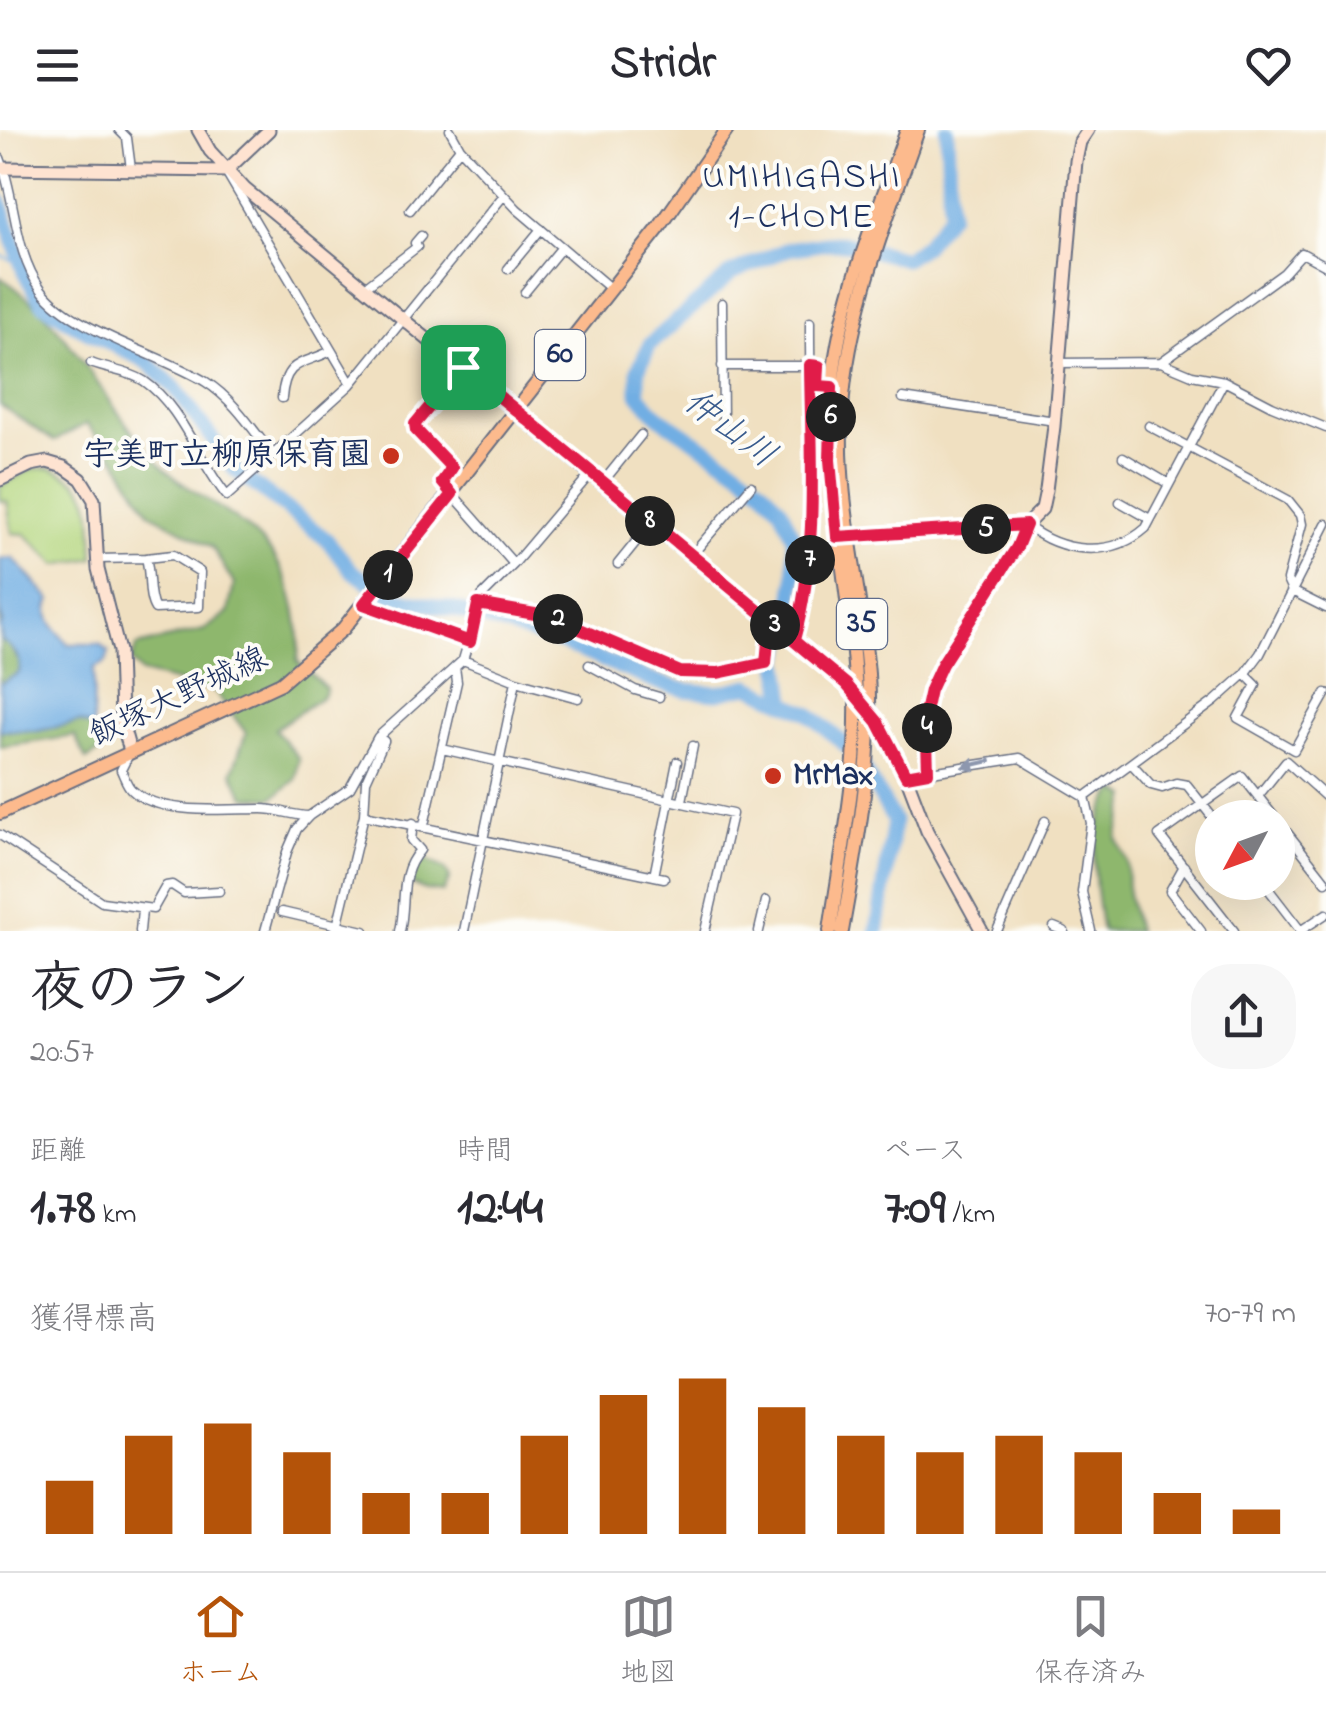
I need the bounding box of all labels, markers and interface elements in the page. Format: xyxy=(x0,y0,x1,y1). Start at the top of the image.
text: Stridr xyxy=(610,32,716,98)
icon: menu xyxy=(30,38,85,93)
icon: heart xyxy=(1241,38,1296,93)
district label: UMIHIGASHI 1-CHOME xyxy=(702,153,902,244)
pin xyxy=(421,325,506,410)
road number: 60 xyxy=(535,330,585,380)
icon: arrive xyxy=(436,340,491,395)
water label: 仲山川 xyxy=(672,378,786,482)
pin: 6 xyxy=(806,392,856,442)
text: 6 xyxy=(825,396,837,437)
place label: 宇美町立柳原保育園 xyxy=(83,433,371,480)
marker: 宇美町立柳原保育園 xyxy=(380,445,402,467)
pin: 8 xyxy=(625,496,675,546)
text: 8 xyxy=(645,500,655,541)
pin: 5 xyxy=(961,504,1011,554)
text: 5 xyxy=(978,508,994,549)
pin: 7 xyxy=(785,535,835,585)
text: 7 xyxy=(804,539,816,580)
pin: 1 xyxy=(363,550,413,600)
text: 1 xyxy=(384,554,392,595)
pin: 2 xyxy=(533,594,583,644)
text: 2 xyxy=(551,598,565,639)
road number: 35 xyxy=(837,599,887,649)
pin: 3 xyxy=(750,600,800,650)
text: 3 xyxy=(769,604,781,645)
street label: 飯塚大野城線 xyxy=(82,636,276,760)
pin: 4 xyxy=(902,703,952,753)
text: 4 xyxy=(921,707,933,748)
place label: MrMax xyxy=(793,753,873,800)
one-way arrow xyxy=(961,757,992,772)
marker: MrMax xyxy=(762,765,784,787)
north arrow xyxy=(1195,800,1295,900)
map controls xyxy=(1195,800,1295,900)
text: 夜のラン xyxy=(30,952,250,1032)
button: share xyxy=(1191,964,1296,1069)
text: 20:57 xyxy=(30,1030,94,1077)
text: 距離 xyxy=(30,1132,86,1173)
text: 時間 xyxy=(457,1132,513,1173)
text: ペース xyxy=(884,1132,966,1173)
text: 1.78 xyxy=(30,1173,95,1246)
text: 12:44 xyxy=(457,1173,543,1246)
text: 7:09 xyxy=(884,1173,946,1246)
text: km xyxy=(95,1195,136,1236)
text: /km xyxy=(946,1195,995,1236)
text: 70–79 m xyxy=(1204,1291,1296,1338)
text: 獲得標高 xyxy=(30,1297,158,1344)
tab: ホーム xyxy=(179,1589,262,1695)
tab: 地図 xyxy=(620,1589,676,1695)
tab: 保存済み xyxy=(1035,1589,1147,1695)

